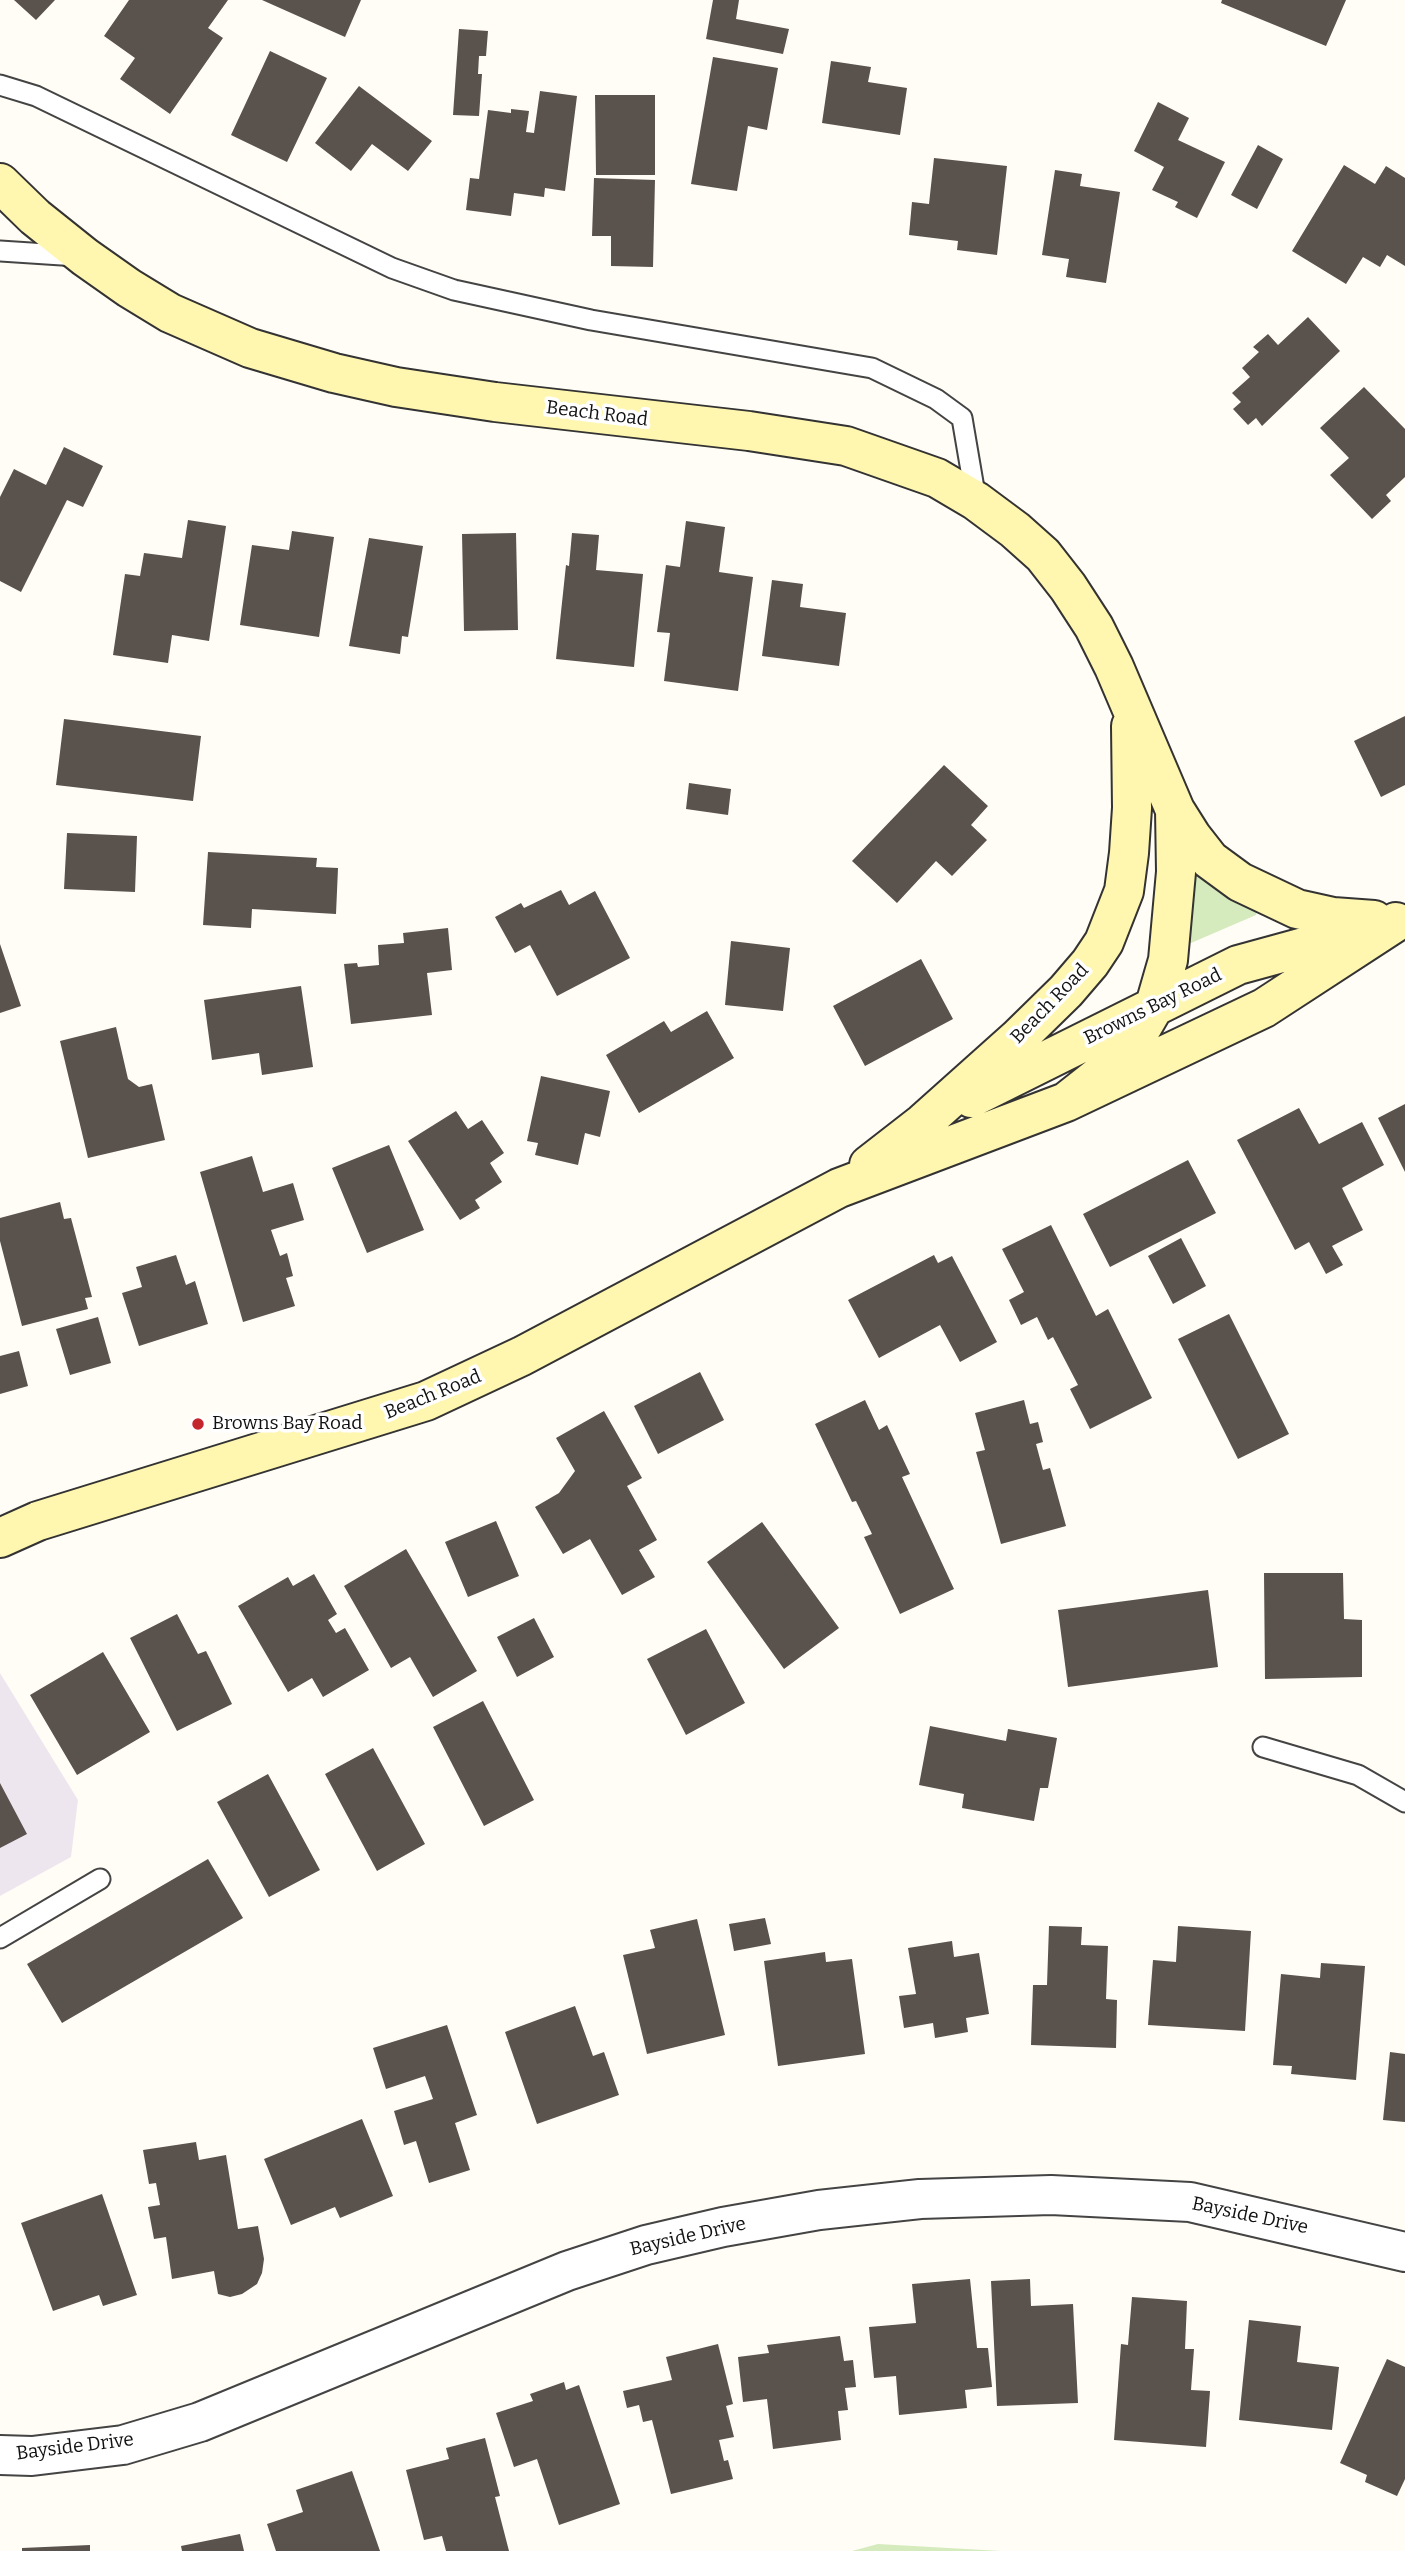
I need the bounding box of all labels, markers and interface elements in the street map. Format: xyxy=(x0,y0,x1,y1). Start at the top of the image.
street label: Beach Road xyxy=(545,396,649,432)
street label: Beach Road xyxy=(1006,959,1094,1049)
street label: Browns Bay Road xyxy=(1080,964,1226,1050)
street label: Beach Road xyxy=(381,1365,485,1425)
place label: Browns Bay Road xyxy=(212,1413,363,1435)
marker: Browns Bay Road xyxy=(190,1416,206,1432)
street label: Bayside Drive xyxy=(1190,2193,1310,2239)
street label: Bayside Drive xyxy=(628,2213,748,2261)
street label: Bayside Drive xyxy=(15,2428,135,2466)

